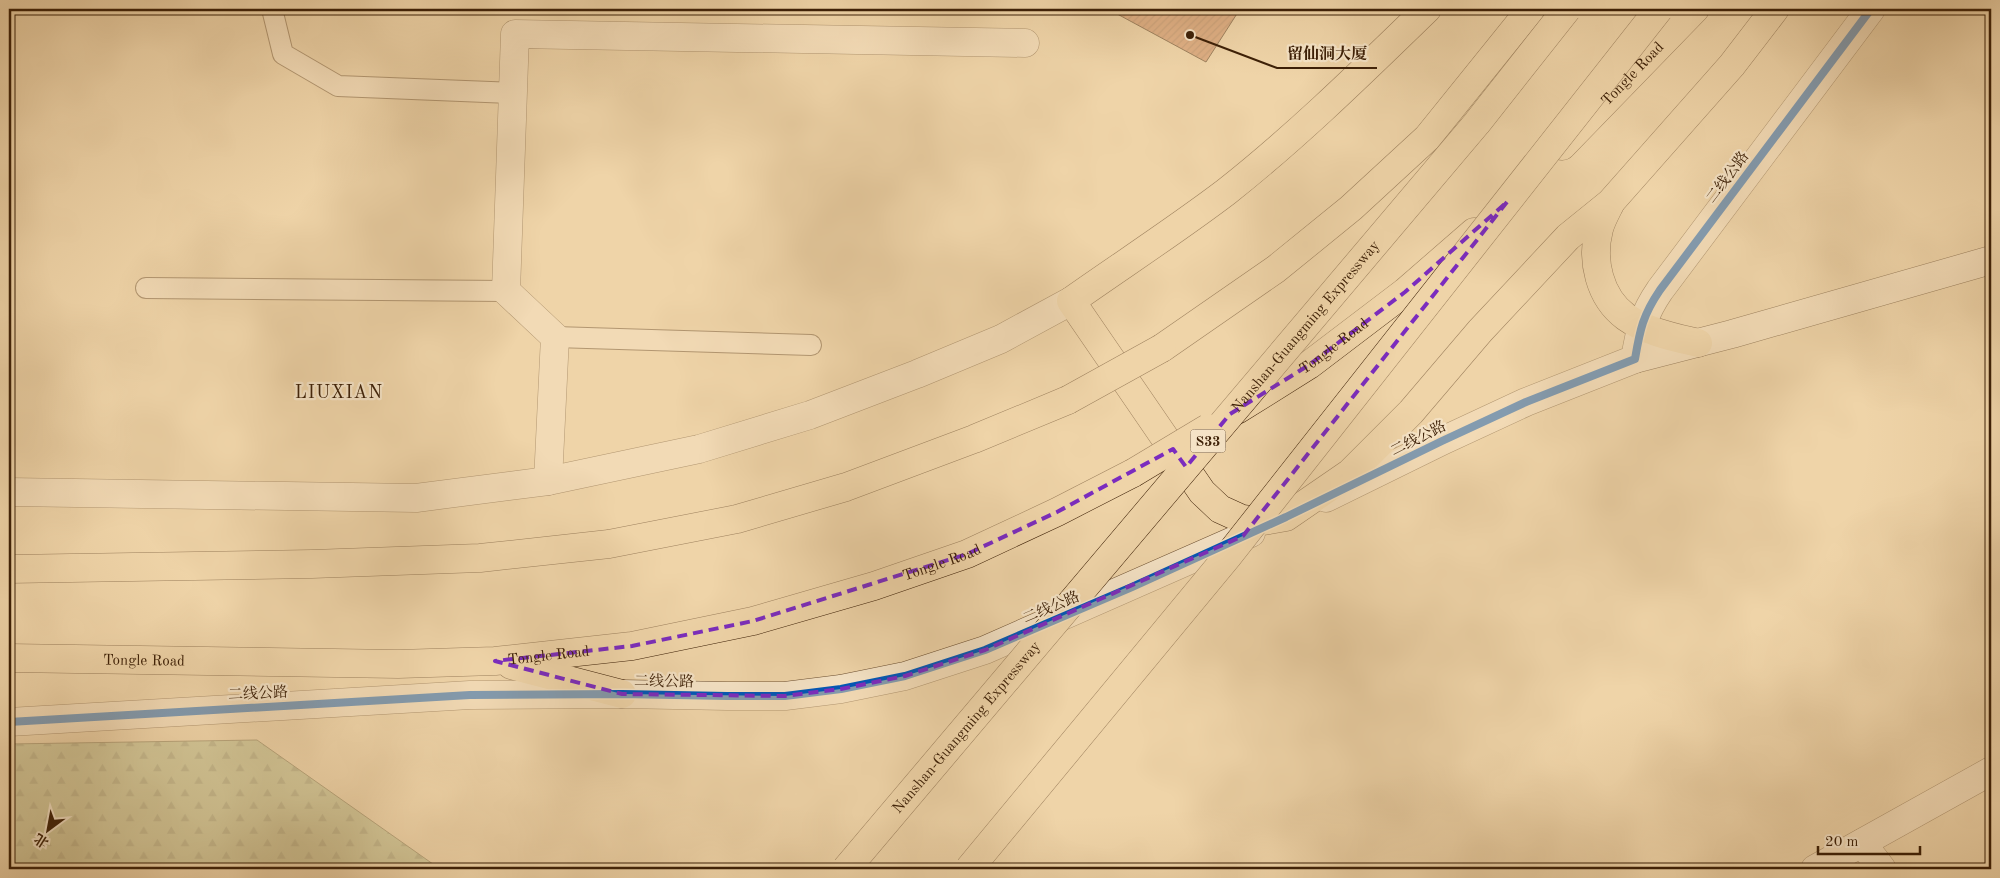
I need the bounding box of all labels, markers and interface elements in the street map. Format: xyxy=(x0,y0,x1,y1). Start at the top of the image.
callout: 留仙洞大厦 xyxy=(1277,37,1377,68)
street label: Tongle Road xyxy=(1599,40,1667,109)
text: 留仙洞大厦 xyxy=(1287,45,1367,63)
street label: 二线公路 xyxy=(1703,148,1752,206)
street label: Nanshan-Guangming Expressway xyxy=(1230,238,1383,416)
street label: Tongle Road xyxy=(1297,316,1372,378)
district label: LIUXIAN xyxy=(295,384,383,402)
street label: 二线公路 xyxy=(1388,417,1449,460)
road number: S33 xyxy=(1190,430,1226,452)
street label: Tongle Road xyxy=(901,542,984,585)
street label: 二线公路 xyxy=(1020,588,1082,627)
street label: Nanshan-Guangming Expressway xyxy=(890,639,1044,817)
street label: Tongle Road xyxy=(507,645,590,669)
street label: Tongle Road xyxy=(103,653,185,670)
street label: 二线公路 xyxy=(634,672,694,691)
street label: 二线公路 xyxy=(228,683,288,704)
north arrow xyxy=(22,806,72,856)
scale bar xyxy=(1818,823,1920,855)
text: 北 xyxy=(31,831,51,851)
text: 20 m xyxy=(1825,835,1859,850)

